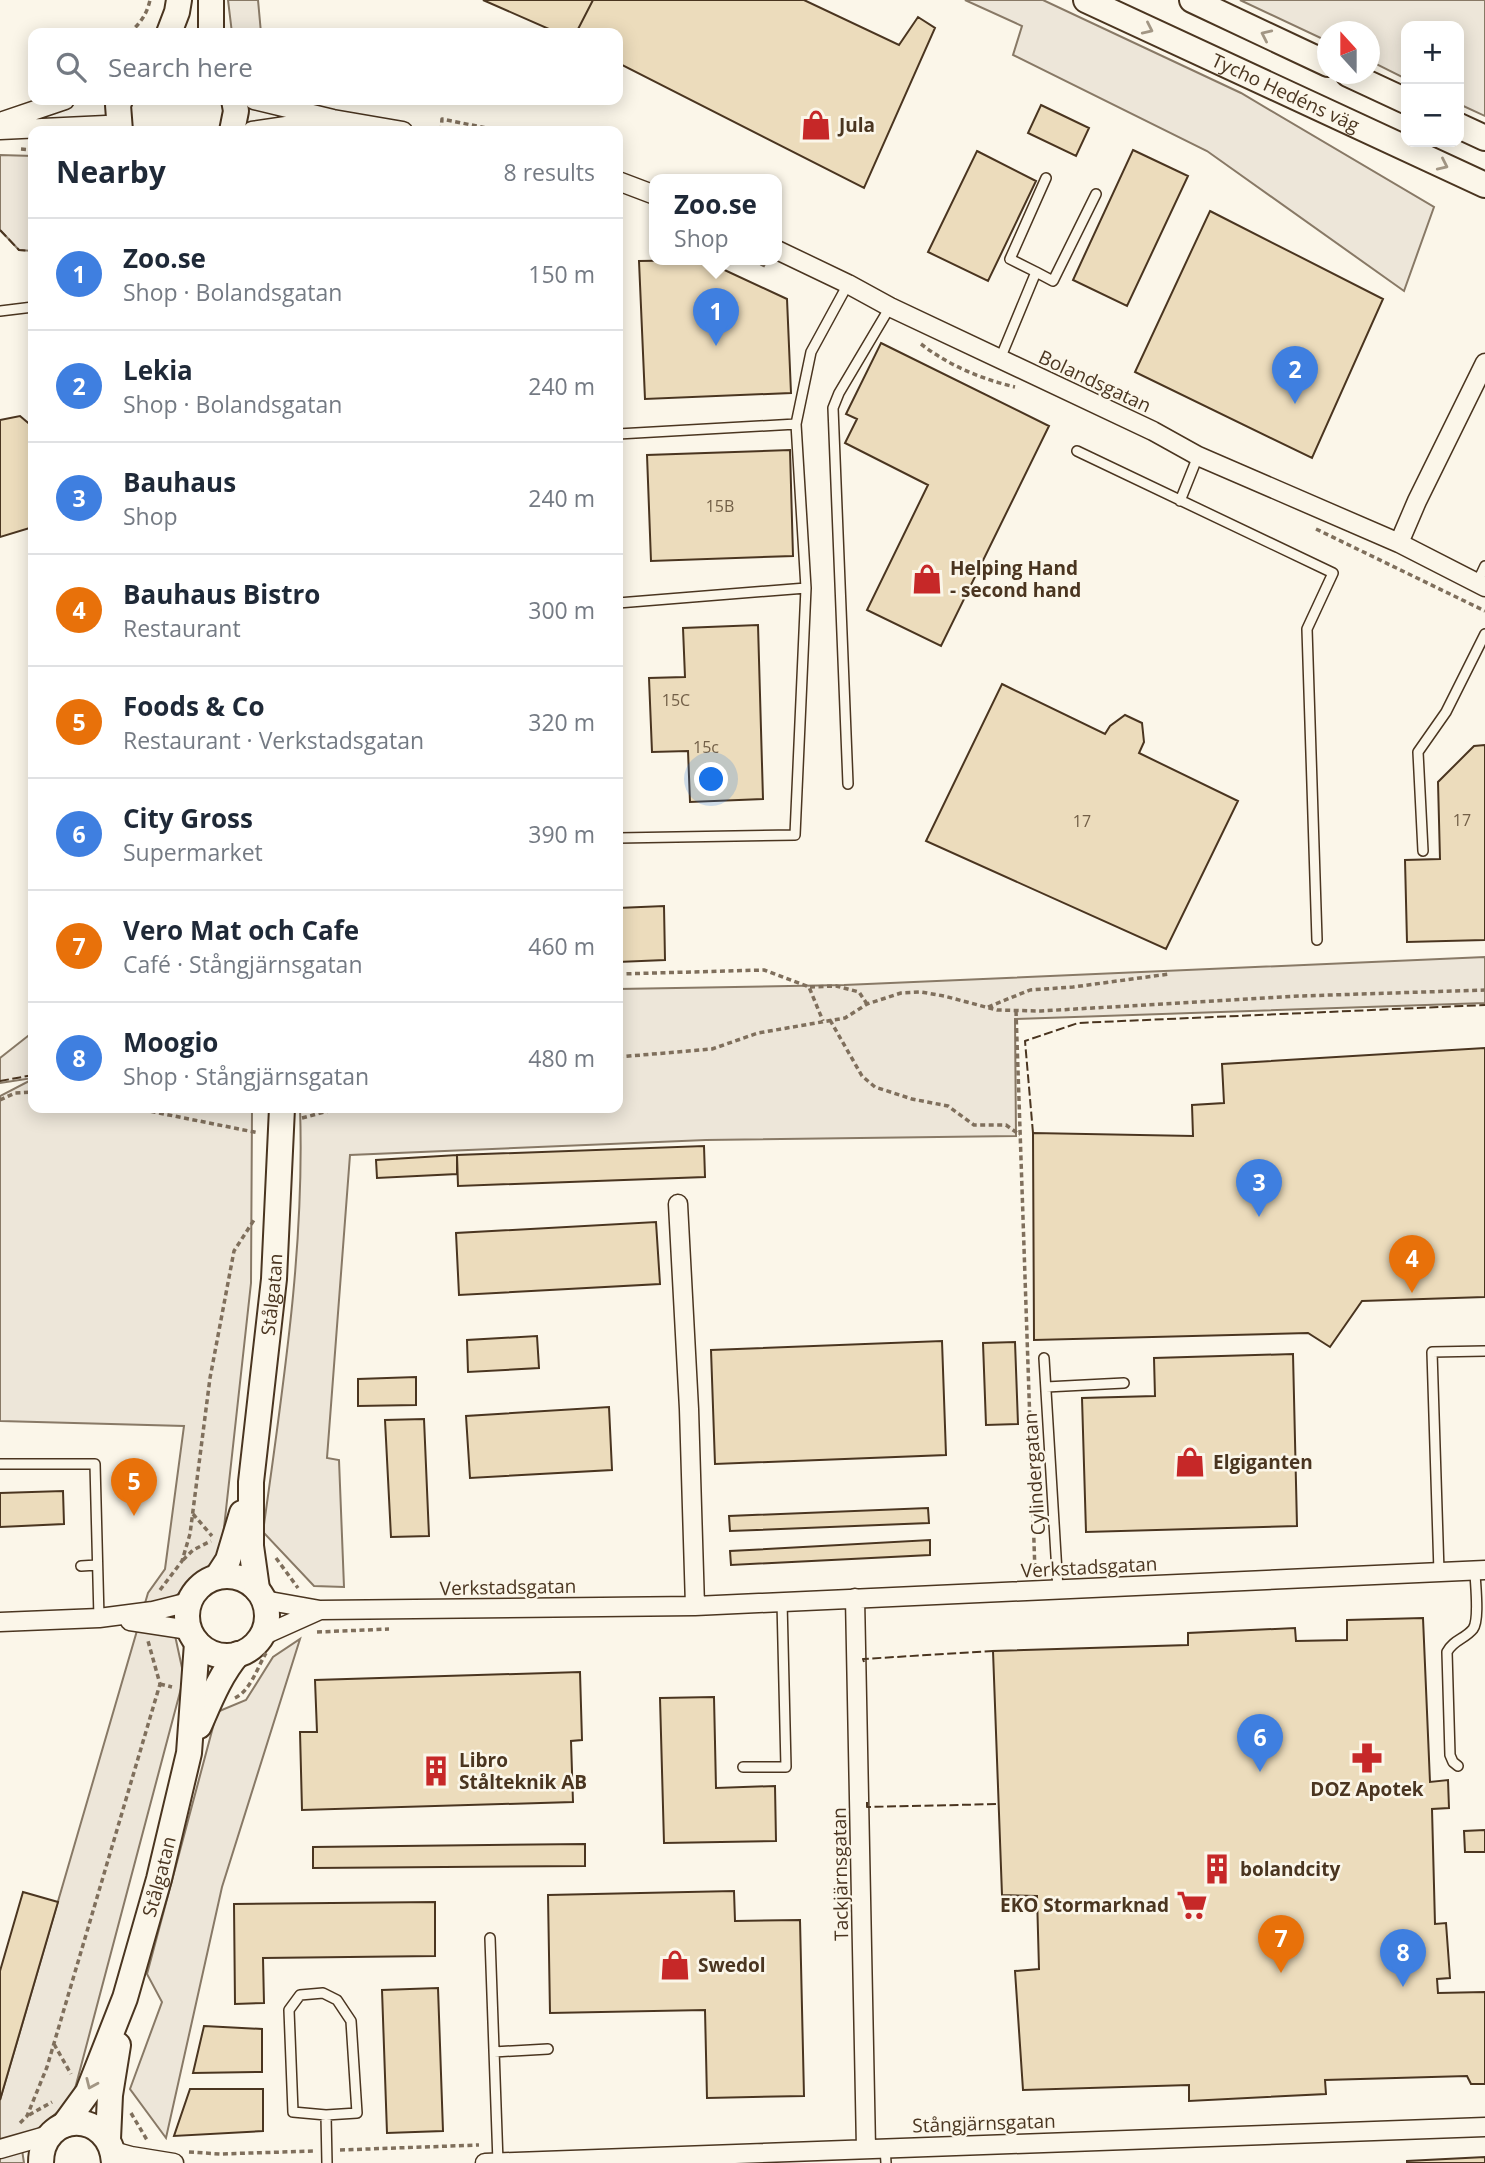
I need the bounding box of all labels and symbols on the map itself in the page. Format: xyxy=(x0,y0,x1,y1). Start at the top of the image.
one-way arrow xyxy=(1141,21,1153,35)
north arrow xyxy=(1317,21,1380,84)
one-way arrow xyxy=(1261,29,1273,43)
street label: Tycho Hedéns väg xyxy=(1207,47,1364,138)
shop icon: Jula xyxy=(799,108,833,142)
place label: Jula xyxy=(837,112,875,138)
one-way arrow xyxy=(1436,157,1448,171)
pin: 1 xyxy=(693,288,739,346)
street label: Bolandsgatan xyxy=(1035,344,1155,418)
pin: 2 xyxy=(1272,346,1318,404)
house number: 15B xyxy=(706,495,734,517)
place label: Helping Hand - second hand xyxy=(950,555,1081,603)
shop icon: Helping Hand - second hand xyxy=(910,562,944,596)
house number: 15C xyxy=(662,689,690,711)
house number: 15c xyxy=(693,736,719,758)
your location xyxy=(694,762,728,796)
house number: 17 xyxy=(1453,809,1471,831)
house number: 17 xyxy=(1073,810,1091,832)
pin: 3 xyxy=(1236,1159,1282,1217)
pin: 4 xyxy=(1389,1235,1435,1293)
street label: Stålgatan xyxy=(255,1253,288,1337)
street label: Cylindergatan xyxy=(1017,1412,1051,1536)
shop icon: Elgiganten xyxy=(1173,1445,1207,1479)
place label: Elgiganten xyxy=(1213,1449,1313,1475)
pin: 5 xyxy=(111,1458,157,1516)
street label: Verkstadsgatan xyxy=(1020,1550,1158,1584)
street label: Verkstadsgatan xyxy=(439,1573,577,1601)
pin: 6 xyxy=(1237,1714,1283,1772)
pharmacy icon: DOZ Apotek xyxy=(1350,1741,1384,1775)
place label: Libro Stålteknik AB xyxy=(459,1747,587,1795)
building icon: Libro Stålteknik AB xyxy=(419,1754,453,1788)
place label: DOZ Apotek xyxy=(1310,1776,1424,1802)
street label: Tackjärnsgatan xyxy=(826,1807,854,1941)
street label: Stålgatan xyxy=(136,1834,182,1920)
building icon: bolandcity xyxy=(1200,1852,1234,1886)
place label: bolandcity xyxy=(1240,1856,1340,1882)
supermarket icon: EKO Stormarknad xyxy=(1175,1888,1209,1922)
place label: EKO Stormarknad xyxy=(1000,1892,1169,1918)
pin: 7 xyxy=(1258,1915,1304,1973)
pin: 8 xyxy=(1380,1929,1426,1987)
shop icon: Swedol xyxy=(658,1948,692,1982)
place label: Swedol xyxy=(698,1952,766,1978)
one-way arrow xyxy=(85,2078,99,2090)
street label: Stångjärnsgatan xyxy=(912,2108,1056,2138)

